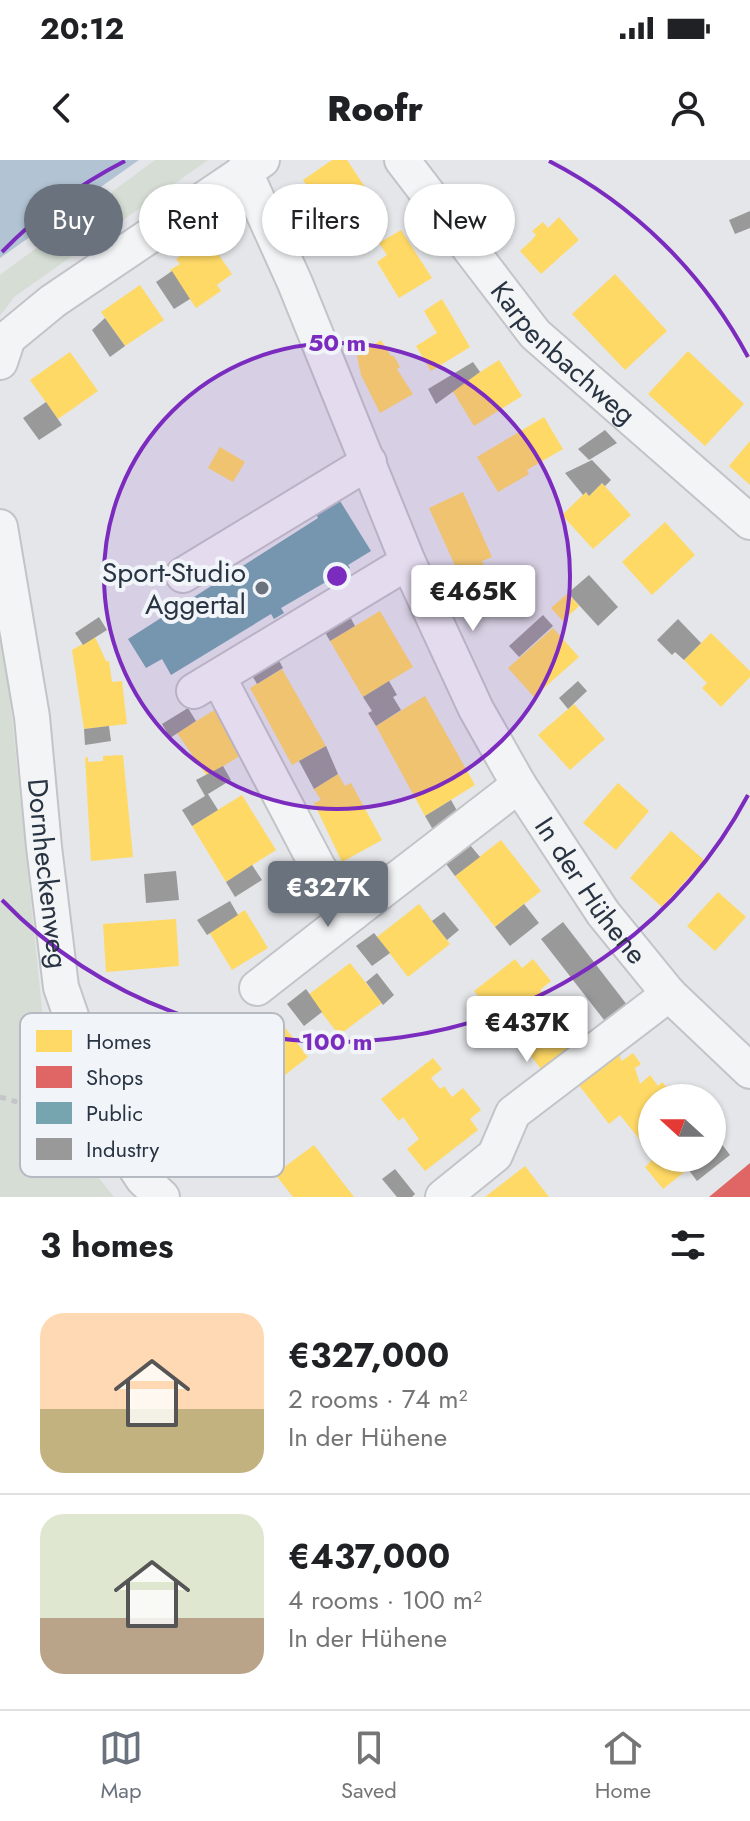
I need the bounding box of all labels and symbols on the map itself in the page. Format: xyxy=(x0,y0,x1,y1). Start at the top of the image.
street label: Karpenbachweg xyxy=(481,272,645,434)
text: 50 m xyxy=(308,325,366,360)
place label: Sport-Studio Aggertal xyxy=(102,552,246,625)
centre of rings xyxy=(323,562,351,590)
pin: €465K xyxy=(417,565,529,633)
marker: Sport-Studio Aggertal xyxy=(253,579,271,597)
street label: Dornheckenweg xyxy=(17,777,79,971)
street label: In der Hühene xyxy=(525,809,657,973)
pin: €327K xyxy=(272,861,384,929)
pin: €437K xyxy=(471,996,583,1064)
legend xyxy=(20,1013,284,1177)
text: 100 m xyxy=(302,1024,372,1059)
text: Homes xyxy=(86,1025,151,1057)
text: Shops xyxy=(86,1061,143,1093)
north arrow xyxy=(638,1084,726,1172)
text: Public xyxy=(86,1097,143,1129)
text: Industry xyxy=(86,1133,159,1165)

